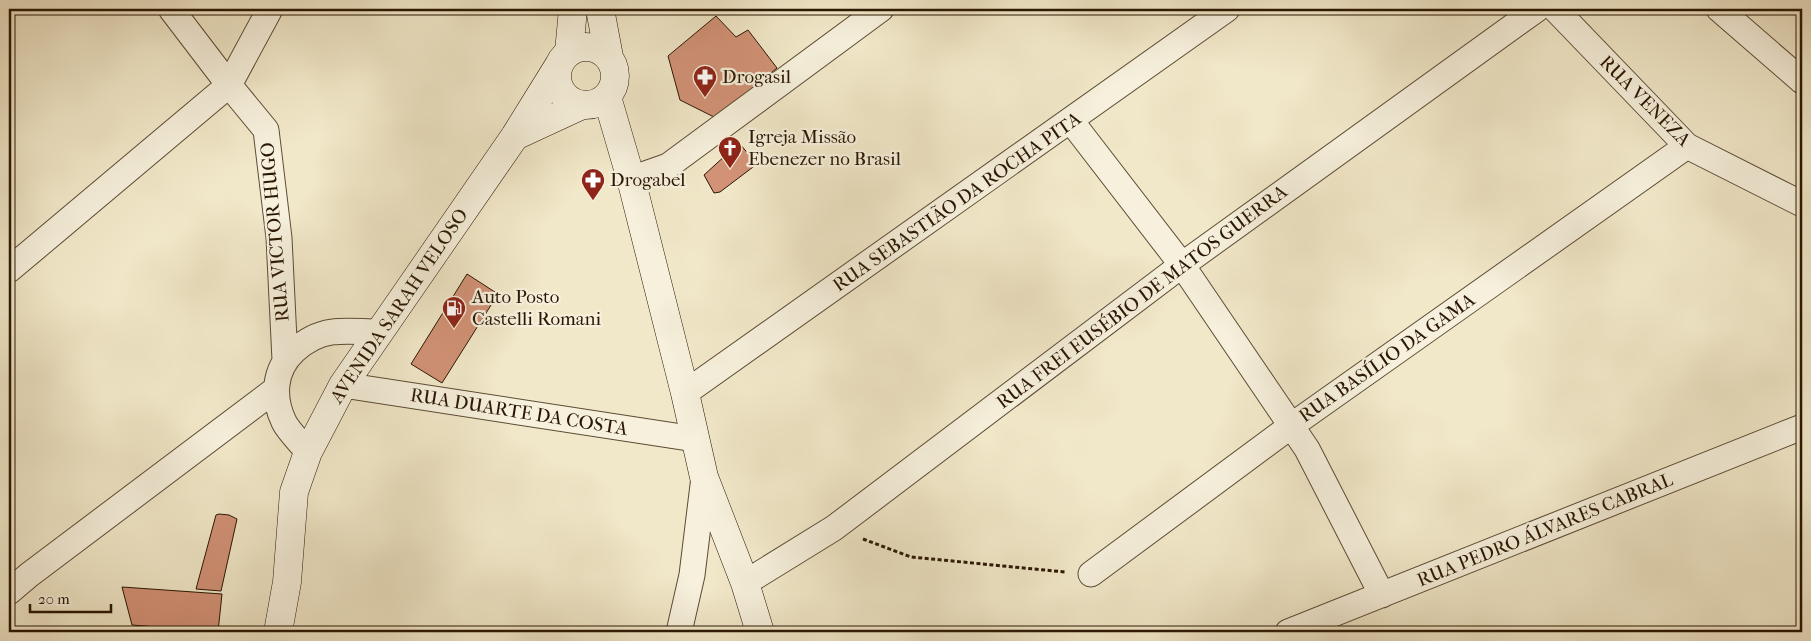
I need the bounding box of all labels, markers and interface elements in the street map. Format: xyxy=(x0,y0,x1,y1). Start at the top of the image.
street label: RUA VENEZA xyxy=(1595,51,1695,151)
pharmacy icon: Drogasil xyxy=(692,64,718,98)
place label: Drogasil xyxy=(722,66,791,88)
street label: RUA SEBASTIÃO DA ROCHA PITA xyxy=(829,107,1086,296)
place label: Igreja Missão Ebenezer no Brasil xyxy=(748,126,901,170)
church icon: Igreja Missão Ebenezer no Brasil xyxy=(717,135,743,169)
street label: RUA VICTOR HUGO xyxy=(256,141,294,323)
pharmacy icon: Drogabel xyxy=(580,167,606,201)
place label: Drogabel xyxy=(610,169,686,191)
street label: RUA FREI EUSÉBIO DE MATOS GUERRA xyxy=(992,180,1292,414)
street label: AVENIDA SARAH VELOSO xyxy=(325,204,472,408)
place label: Auto Posto Castelli Romani xyxy=(471,286,602,330)
street label: RUA BASÍLIO DA GAMA xyxy=(1295,288,1480,427)
fuel station icon: Auto Posto Castelli Romani xyxy=(441,295,467,329)
street label: RUA DUARTE DA COSTA xyxy=(409,384,630,440)
street label: RUA PEDRO ÁLVARES CABRAL xyxy=(1414,468,1677,591)
scale bar xyxy=(30,581,111,613)
text: 20 m xyxy=(38,590,70,608)

